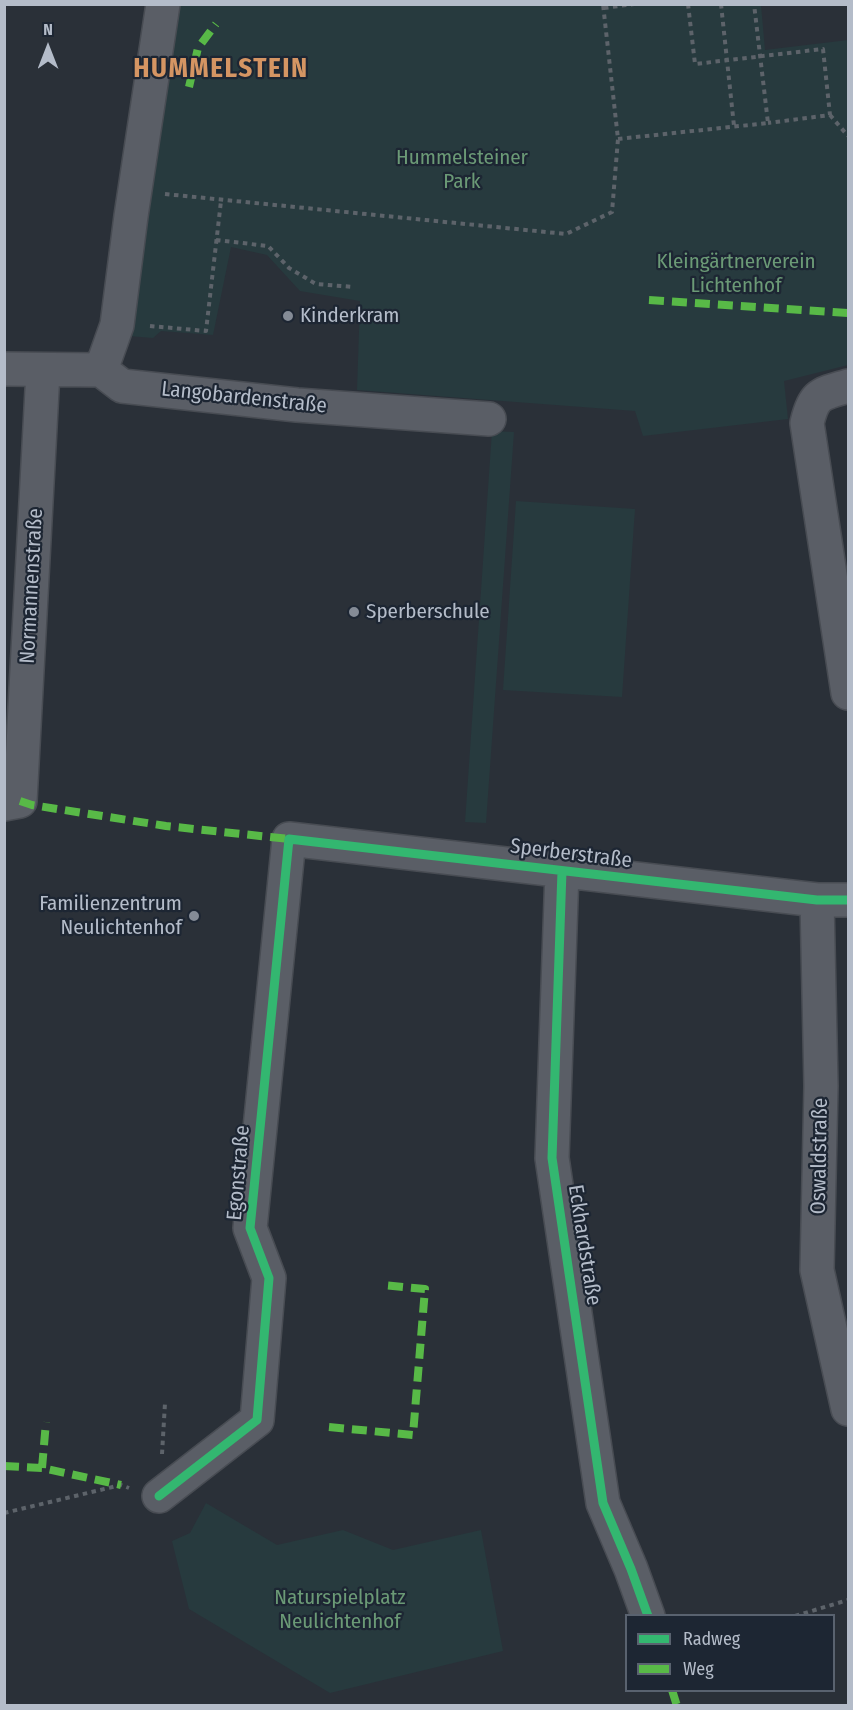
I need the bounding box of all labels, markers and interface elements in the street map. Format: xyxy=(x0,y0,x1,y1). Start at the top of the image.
north arrow xyxy=(18,18,78,78)
text: N xyxy=(43,20,53,39)
district label: HUMMELSTEIN xyxy=(133,53,309,85)
park label: Hummelsteiner Park xyxy=(396,145,528,195)
park label: Kleingärtnerverein Lichtenhof xyxy=(656,249,816,299)
place label: Kinderkram xyxy=(300,303,399,329)
marker: Kinderkram xyxy=(281,309,295,323)
street label: Langobardenstraße xyxy=(160,377,328,419)
street label: Normannenstraße xyxy=(15,508,49,664)
place label: Sperberschule xyxy=(366,599,490,625)
marker: Sperberschule xyxy=(347,605,361,619)
street label: Sperberstraße xyxy=(509,834,633,874)
place label: Familienzentrum Neulichtenhof xyxy=(39,891,182,941)
marker: Familienzentrum Neulichtenhof xyxy=(187,909,201,923)
street label: Oswaldstraße xyxy=(806,1097,834,1215)
street label: Egonstraße xyxy=(222,1124,256,1222)
street label: Eckhardstraße xyxy=(562,1183,606,1307)
park label: Naturspielplatz Neulichtenhof xyxy=(274,1585,406,1635)
legend xyxy=(625,1614,835,1692)
text: Radweg xyxy=(683,1628,740,1650)
text: Weg xyxy=(683,1658,714,1680)

